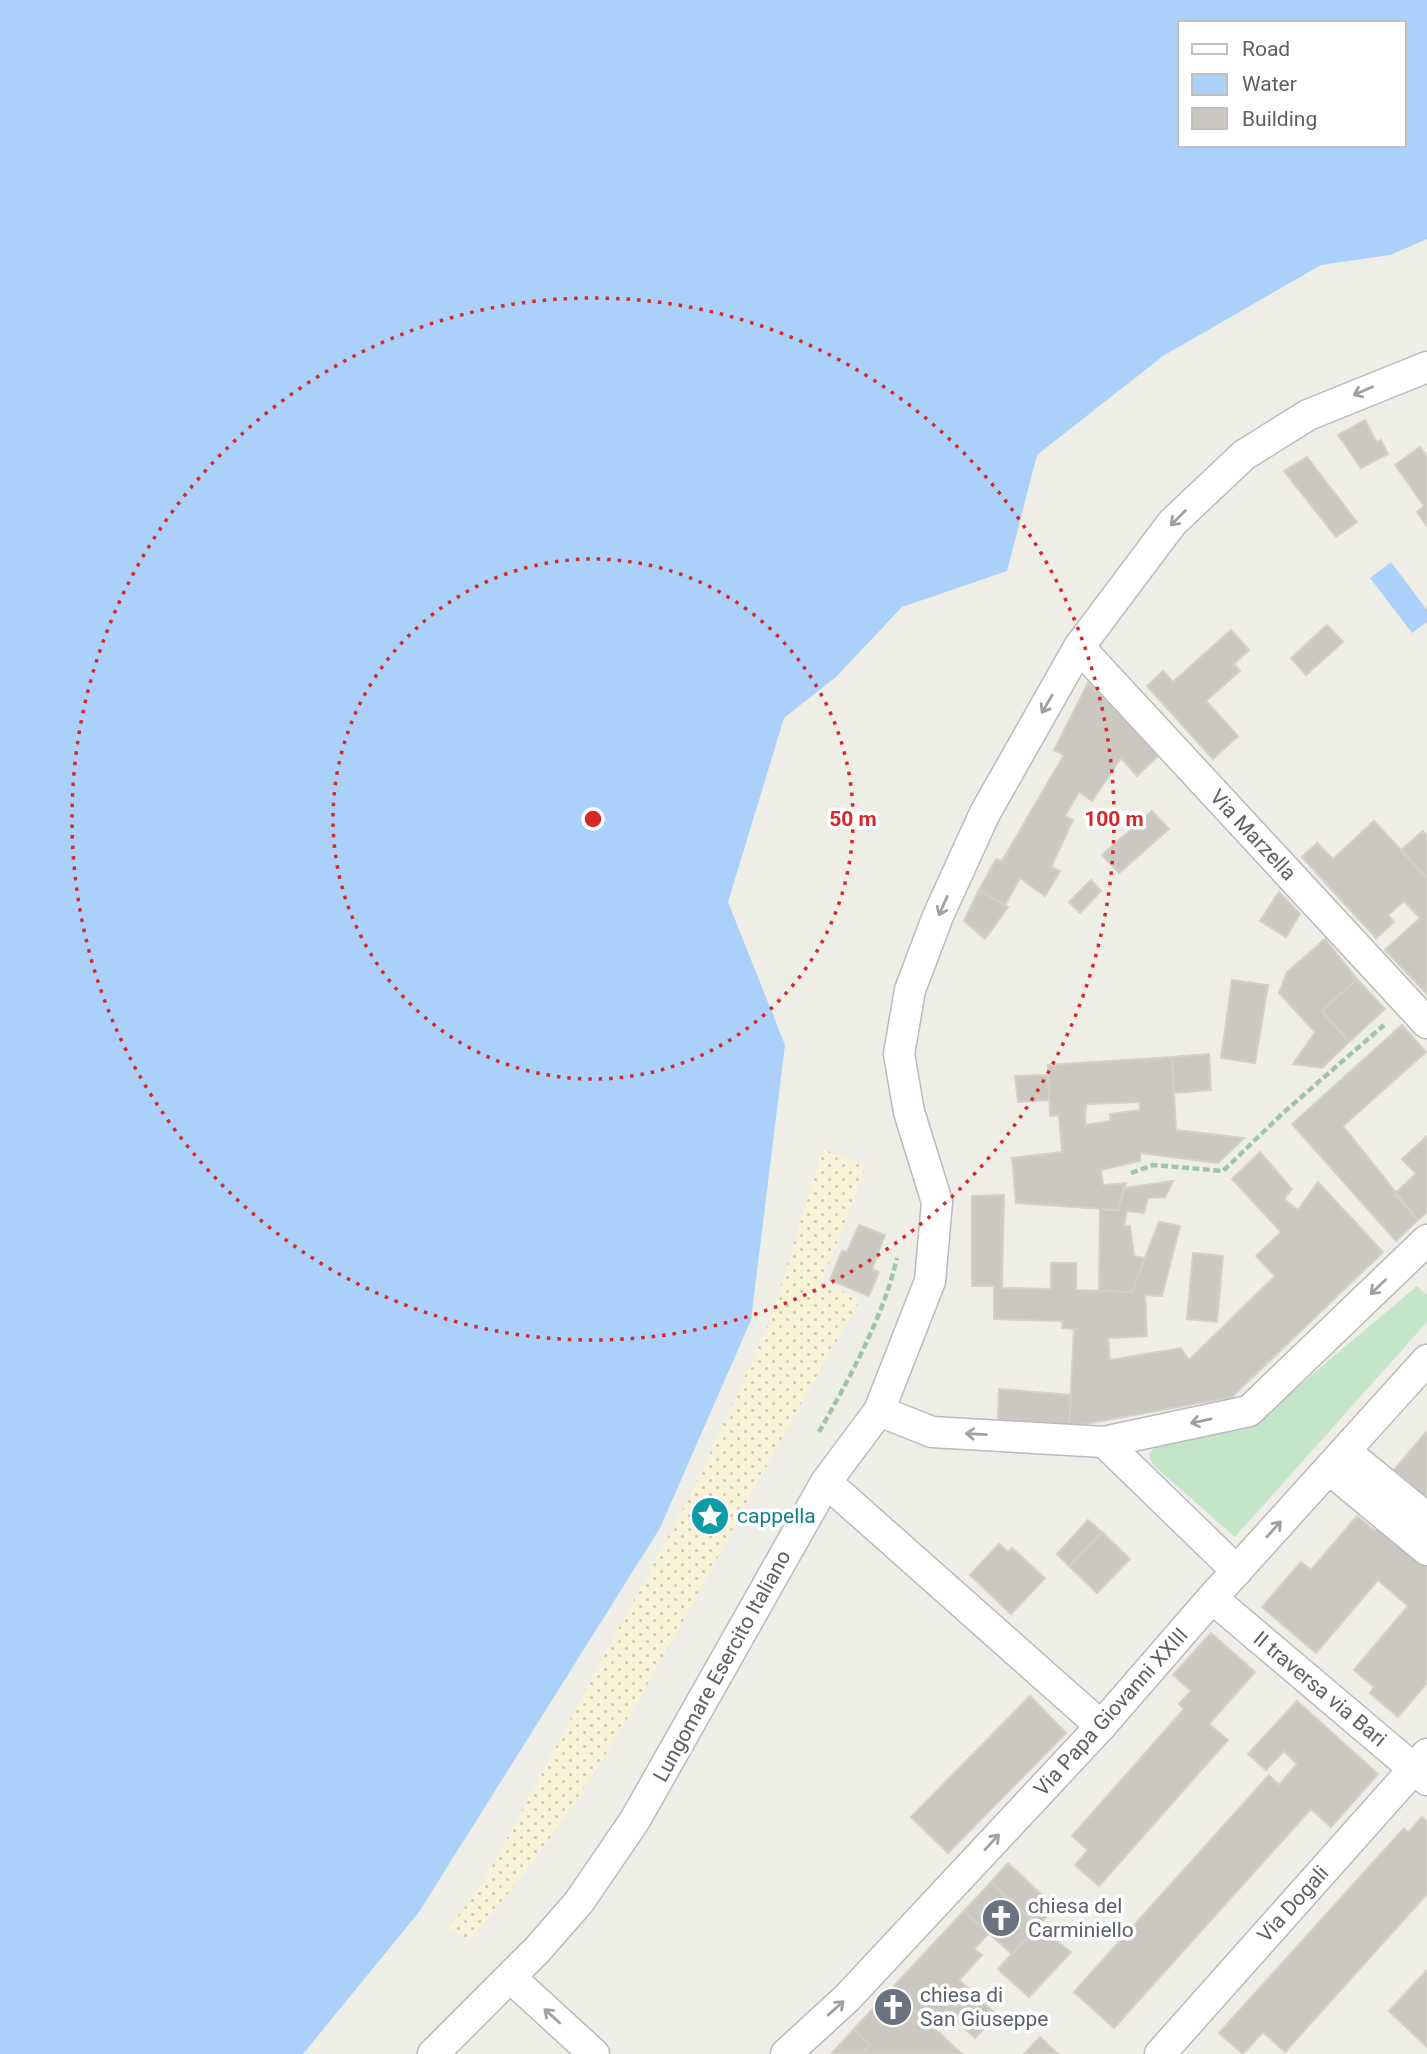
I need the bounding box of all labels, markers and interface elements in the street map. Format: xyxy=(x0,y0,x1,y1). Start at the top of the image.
legend xyxy=(1178,21,1406,147)
text: Road xyxy=(1242,37,1290,61)
text: Water xyxy=(1242,72,1297,96)
text: Building xyxy=(1242,107,1317,131)
one-way arrow xyxy=(1353,385,1374,398)
one-way arrow xyxy=(1169,510,1186,527)
one-way arrow xyxy=(1040,693,1053,714)
street label: Via Marzella xyxy=(1205,785,1301,885)
centre of rings xyxy=(581,807,605,831)
text: 50 m xyxy=(829,807,877,831)
text: 100 m xyxy=(1084,807,1144,831)
one-way arrow xyxy=(936,895,949,916)
one-way arrow xyxy=(1370,1278,1387,1295)
one-way arrow xyxy=(1190,1415,1213,1429)
one-way arrow xyxy=(965,1428,988,1441)
place icon: cappella xyxy=(689,1495,731,1537)
place label: cappella xyxy=(737,1504,816,1528)
one-way arrow xyxy=(1266,1521,1283,1538)
street label: Lungomare Esercito Italiano xyxy=(648,1546,796,1786)
street label: Via Papa Giovanni XXIII xyxy=(1029,1623,1193,1801)
street label: II traversa via Bari xyxy=(1249,1626,1391,1752)
one-way arrow xyxy=(984,1834,1001,1851)
street label: Via Dogali xyxy=(1253,1861,1333,1947)
place label: chiesa del Carminiello xyxy=(1028,1894,1134,1942)
church icon: chiesa del Carminiello xyxy=(980,1897,1022,1939)
place label: chiesa di San Giuseppe xyxy=(920,1983,1048,2031)
church icon: chiesa di San Giuseppe xyxy=(872,1986,914,2028)
one-way arrow xyxy=(827,2000,845,2016)
one-way arrow xyxy=(544,2007,561,2024)

